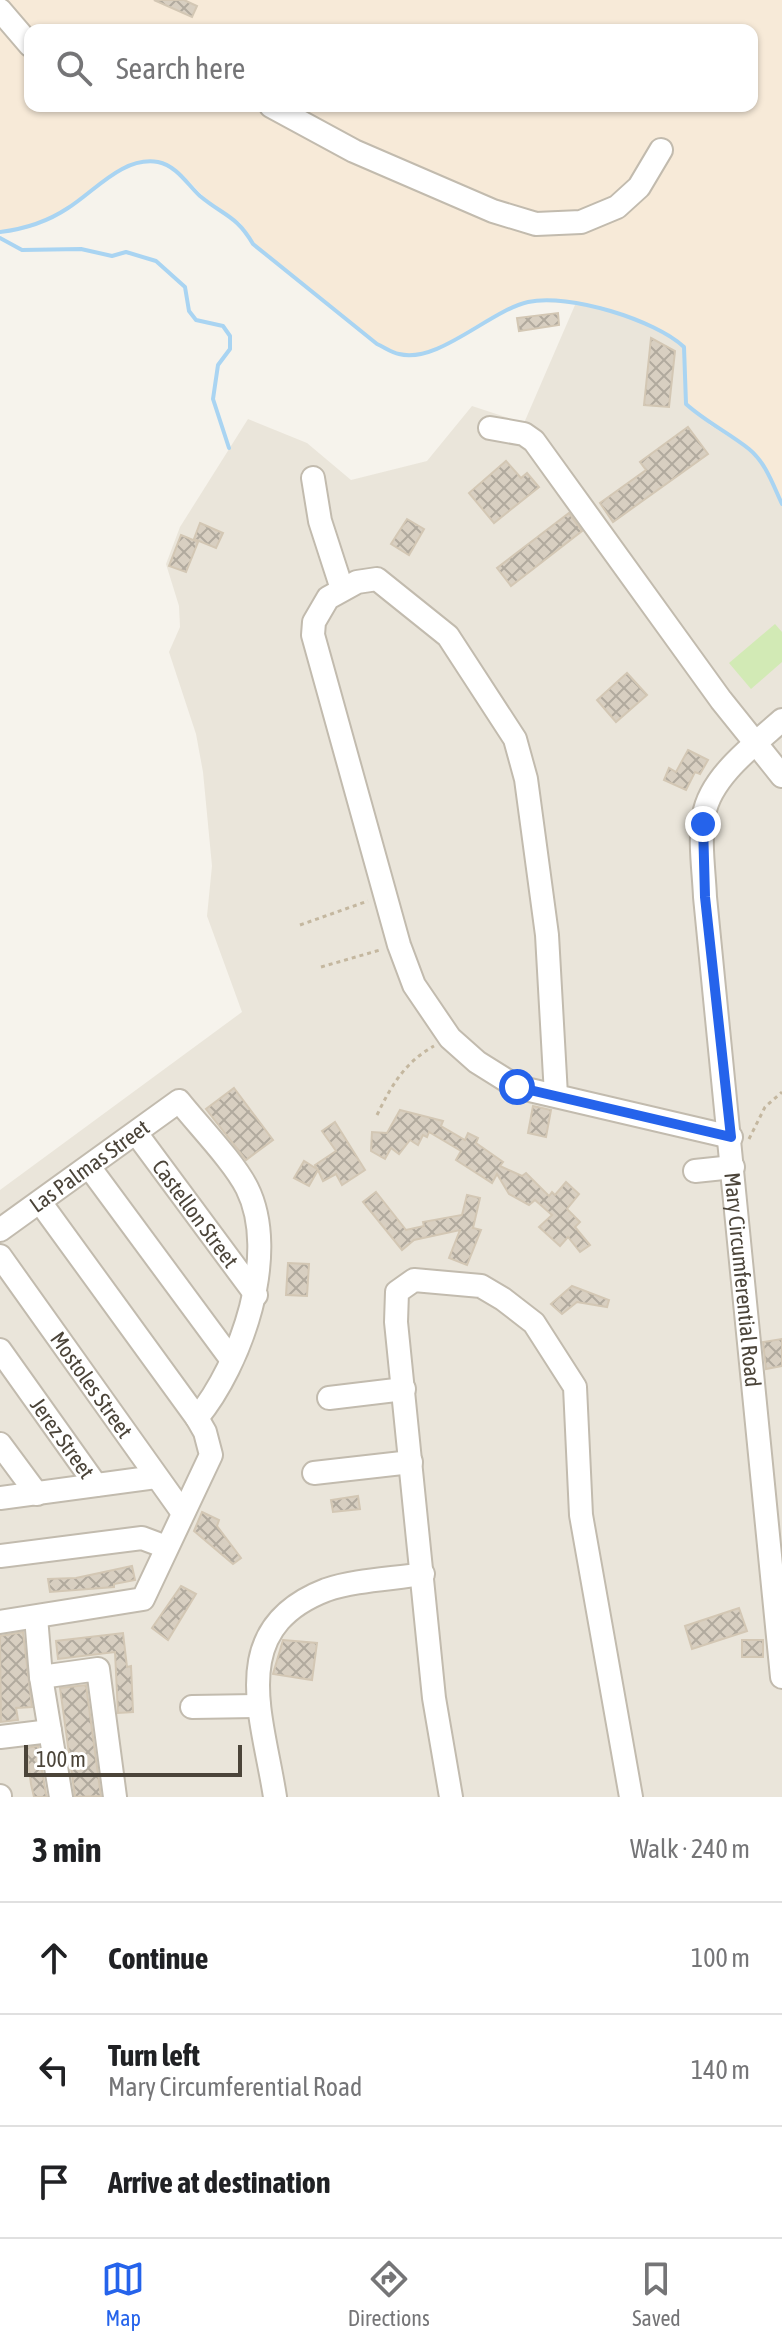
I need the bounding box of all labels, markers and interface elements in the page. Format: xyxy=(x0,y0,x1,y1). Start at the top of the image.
search box xyxy=(24,24,758,112)
icon: search xyxy=(52,46,96,90)
text: Search here xyxy=(116,51,245,85)
route end xyxy=(685,806,721,842)
route start xyxy=(499,1069,535,1105)
street label: Las Palmas Street xyxy=(24,1114,154,1218)
street label: Castellon Street xyxy=(147,1154,244,1272)
street label: Mary Circumferential Road xyxy=(719,1171,766,1388)
street label: Mostoles Street xyxy=(45,1327,138,1443)
street label: Jerez Street xyxy=(25,1393,100,1483)
scale bar xyxy=(24,1741,242,1777)
text: 100 m xyxy=(36,1746,86,1772)
text: 3 min xyxy=(32,1830,101,1869)
text: Walk · 240 m xyxy=(630,1834,750,1864)
icon: ahead xyxy=(32,1936,76,1980)
text: Continue xyxy=(108,1941,208,1975)
text: 100 m xyxy=(691,1943,750,1973)
text: Turn left xyxy=(108,2038,200,2072)
icon: left xyxy=(32,2048,76,2092)
text: 140 m xyxy=(691,2055,750,2085)
text: Mary Circumferential Road xyxy=(108,2072,362,2102)
icon: arrive xyxy=(32,2160,76,2204)
text: Arrive at destination xyxy=(108,2165,330,2199)
tab: Map xyxy=(101,2257,145,2331)
tab: Directions xyxy=(348,2257,430,2331)
tab: Saved xyxy=(632,2257,681,2331)

